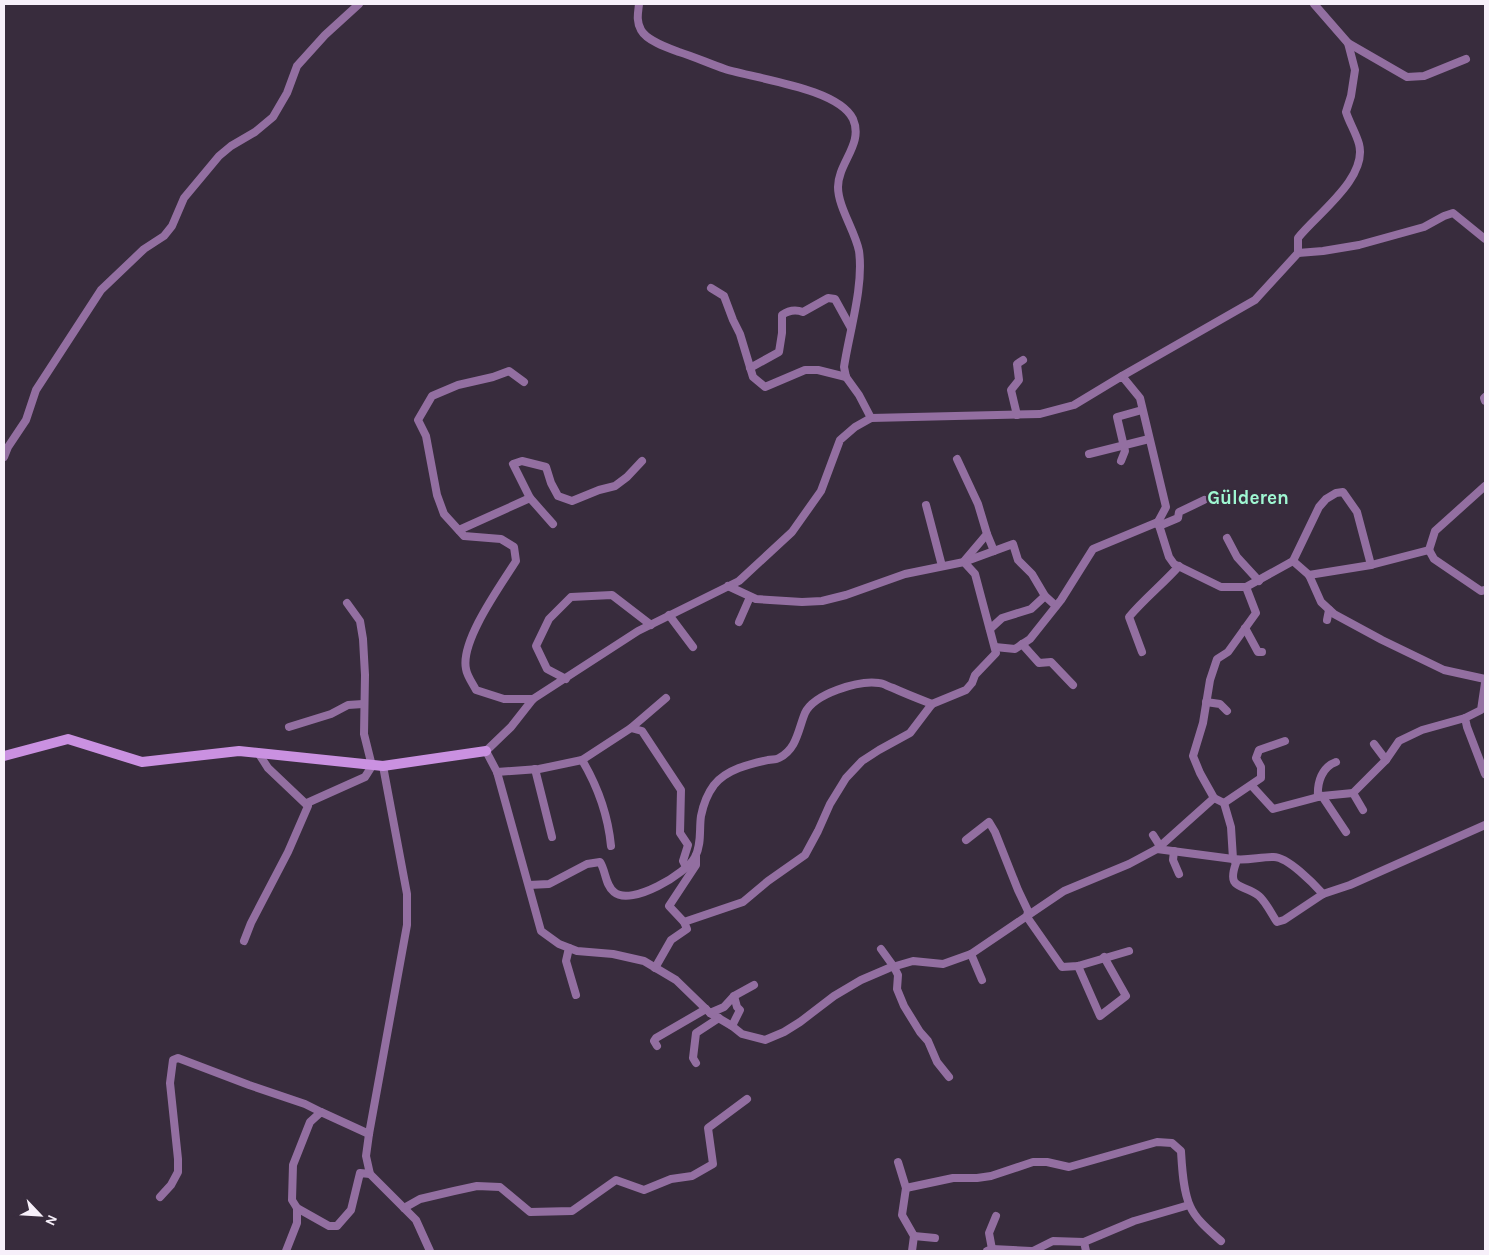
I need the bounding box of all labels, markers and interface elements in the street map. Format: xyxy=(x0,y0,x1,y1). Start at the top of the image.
district label: Gülderen xyxy=(1207,487,1289,509)
north arrow xyxy=(15,1190,65,1240)
text: N xyxy=(42,1212,61,1228)

